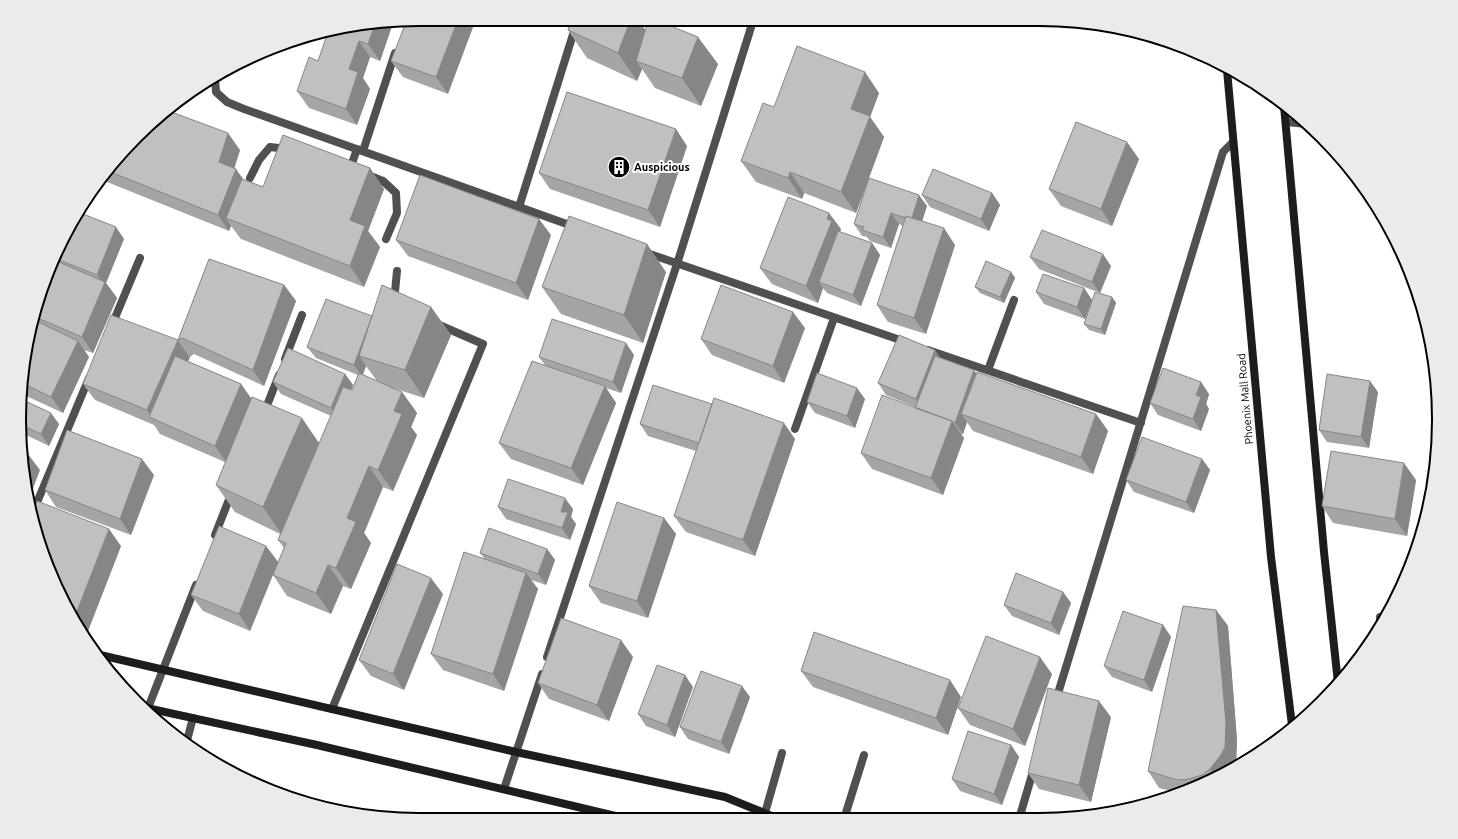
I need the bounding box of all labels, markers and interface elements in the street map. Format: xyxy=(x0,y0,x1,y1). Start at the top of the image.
building icon: Auspicious xyxy=(606,154,632,180)
place label: Auspicious xyxy=(634,161,690,173)
street label: Phoenix Mall Road xyxy=(1235,353,1255,445)

